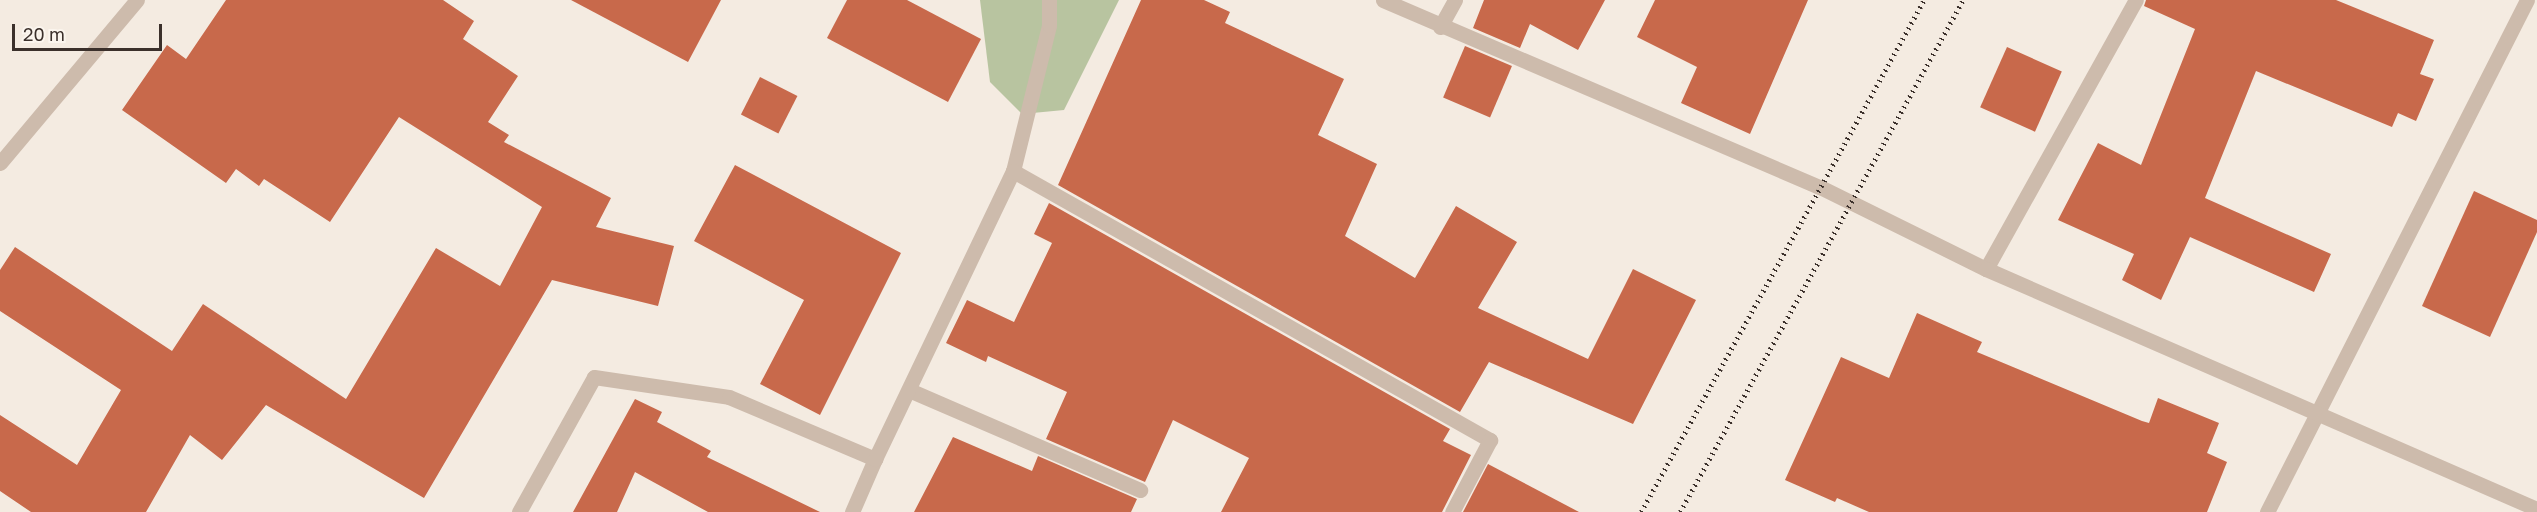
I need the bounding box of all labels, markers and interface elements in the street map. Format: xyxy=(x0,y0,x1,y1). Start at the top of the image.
scale bar xyxy=(15,12,165,50)
text: 20 m xyxy=(23,23,65,45)

